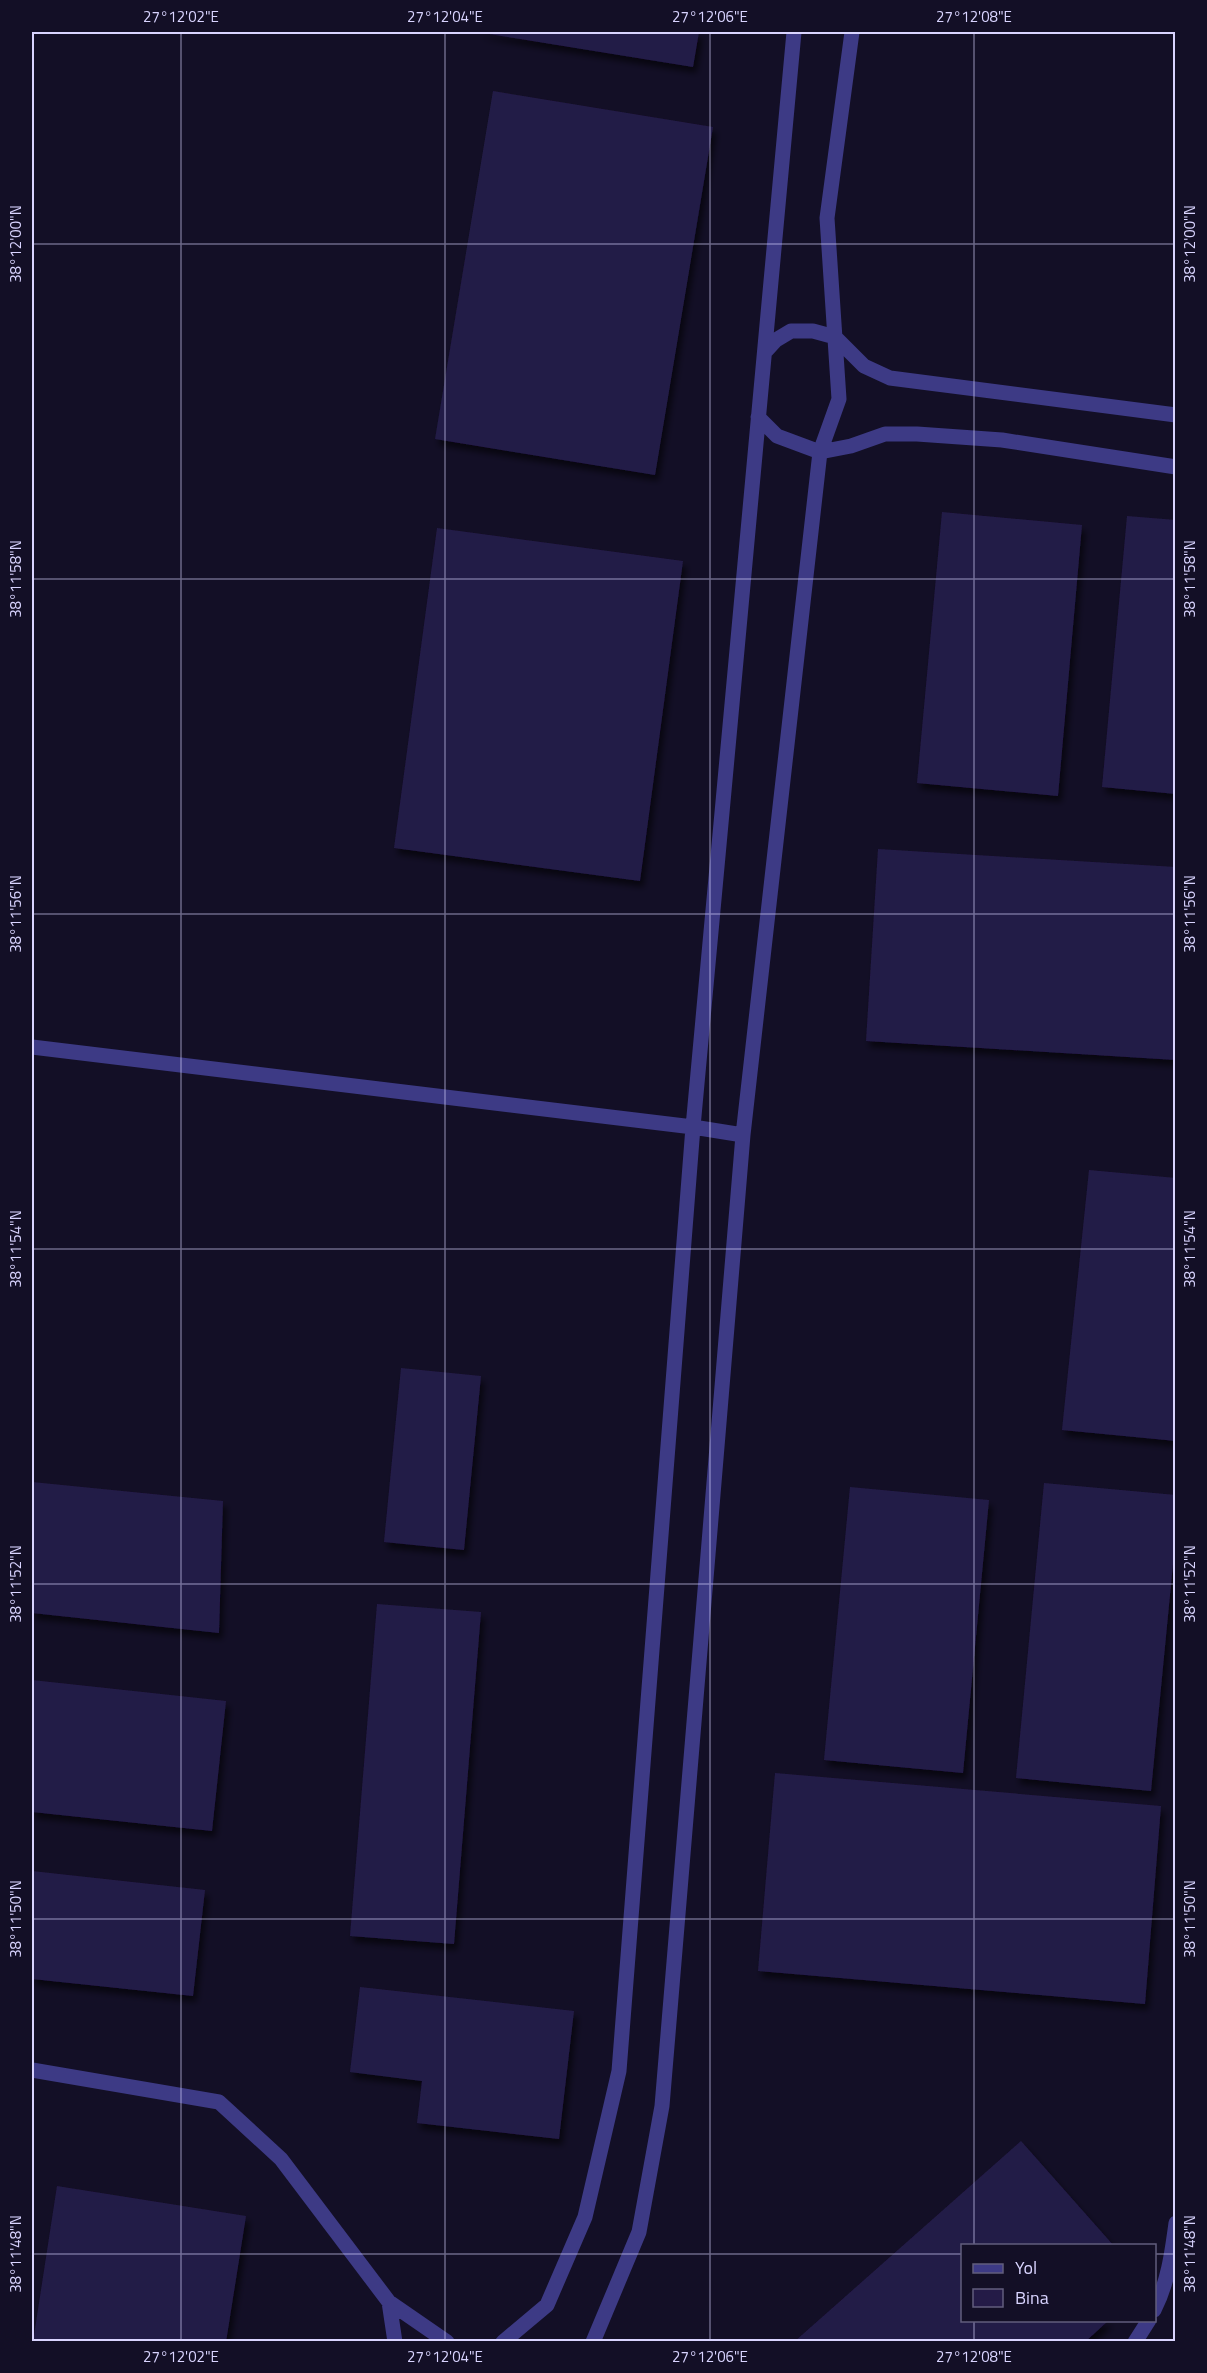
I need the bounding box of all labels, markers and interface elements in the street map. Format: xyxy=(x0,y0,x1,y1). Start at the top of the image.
text: 27°12'02"E xyxy=(143,5,219,28)
text: 27°12'04"E xyxy=(407,5,483,28)
text: 27°12'06"E xyxy=(672,5,748,28)
text: 27°12'08"E xyxy=(936,5,1012,28)
text: 38°12'00"N xyxy=(4,205,27,283)
text: 38°12'00"N xyxy=(1178,205,1201,283)
text: 38°11'58"N xyxy=(4,540,27,618)
text: 38°11'58"N xyxy=(1178,540,1201,618)
text: 38°11'56"N xyxy=(4,875,27,953)
text: 38°11'56"N xyxy=(1178,875,1201,953)
text: 38°11'54"N xyxy=(4,1210,27,1288)
text: 38°11'54"N xyxy=(1178,1210,1201,1288)
text: 38°11'52"N xyxy=(4,1545,27,1623)
text: 38°11'52"N xyxy=(1178,1545,1201,1623)
text: 38°11'50"N xyxy=(4,1880,27,1958)
text: 38°11'50"N xyxy=(1178,1880,1201,1958)
text: 38°11'48"N xyxy=(4,2215,27,2293)
text: 38°11'48"N xyxy=(1178,2215,1201,2293)
legend xyxy=(961,2244,1156,2322)
text: Yol xyxy=(1015,2254,1037,2281)
text: Bina xyxy=(1015,2284,1049,2311)
text: 27°12'02"E xyxy=(143,2345,219,2368)
text: 27°12'04"E xyxy=(407,2345,483,2368)
text: 27°12'06"E xyxy=(672,2345,748,2368)
text: 27°12'08"E xyxy=(936,2345,1012,2368)

